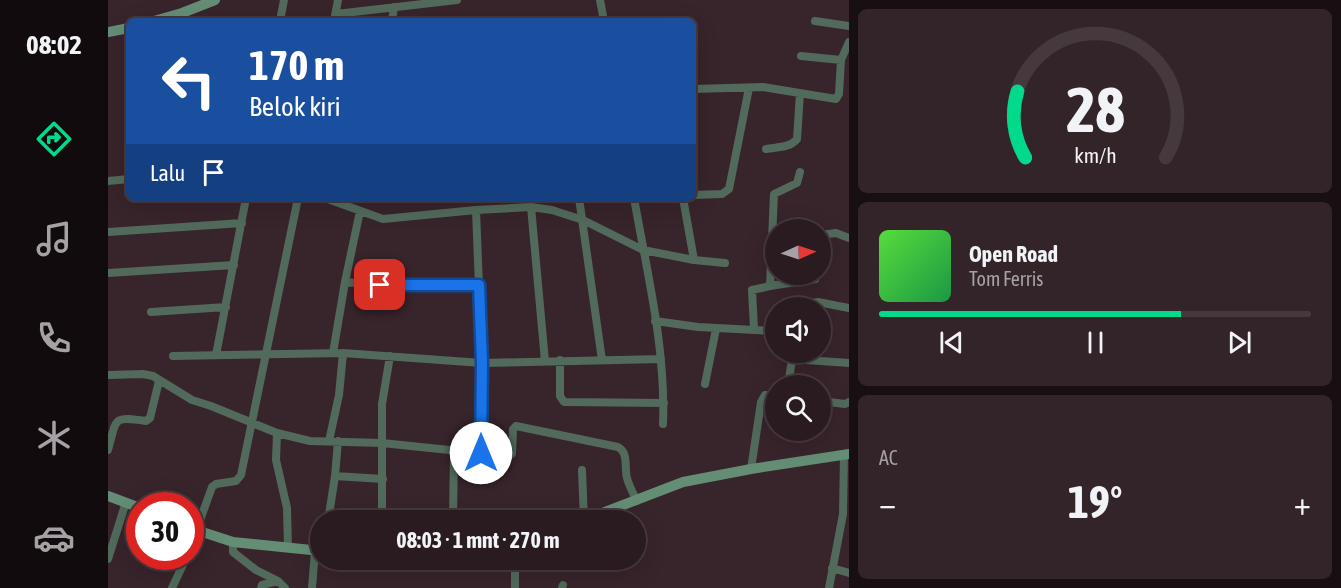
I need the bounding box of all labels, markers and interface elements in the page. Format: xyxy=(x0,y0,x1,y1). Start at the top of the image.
text: 08:02 xyxy=(26,29,82,60)
text: 170 m xyxy=(249,41,344,89)
icon: left xyxy=(150,42,228,120)
text: 28 xyxy=(1066,74,1124,145)
text: Belok kiri xyxy=(249,91,341,122)
icon: directions xyxy=(33,118,75,160)
text: km/h xyxy=(1074,143,1116,168)
icon: arrive xyxy=(197,156,230,189)
text: Lalu xyxy=(150,160,185,186)
icon: music xyxy=(33,218,75,260)
north arrow xyxy=(765,219,831,285)
map controls xyxy=(765,219,831,441)
text: Open Road xyxy=(969,241,1058,267)
pin xyxy=(354,259,405,310)
text: Tom Ferris xyxy=(969,267,1043,290)
icon: arrive xyxy=(363,268,396,301)
button: sound xyxy=(765,297,831,363)
icon: phone xyxy=(33,317,75,359)
icon: previous xyxy=(935,326,968,359)
icon: pause xyxy=(1079,326,1112,359)
icon: next xyxy=(1223,326,1256,359)
button: search xyxy=(765,375,831,441)
icon: climate xyxy=(33,417,75,459)
position arrow xyxy=(449,421,513,485)
text: AC xyxy=(879,446,898,469)
text: 19° xyxy=(1068,476,1122,528)
text: − xyxy=(879,484,896,522)
text: + xyxy=(1294,484,1311,522)
speed limit sign: 30 xyxy=(126,492,204,570)
icon: car xyxy=(33,517,75,559)
text: 08:03 · 1 mnt · 270 m xyxy=(396,527,560,553)

